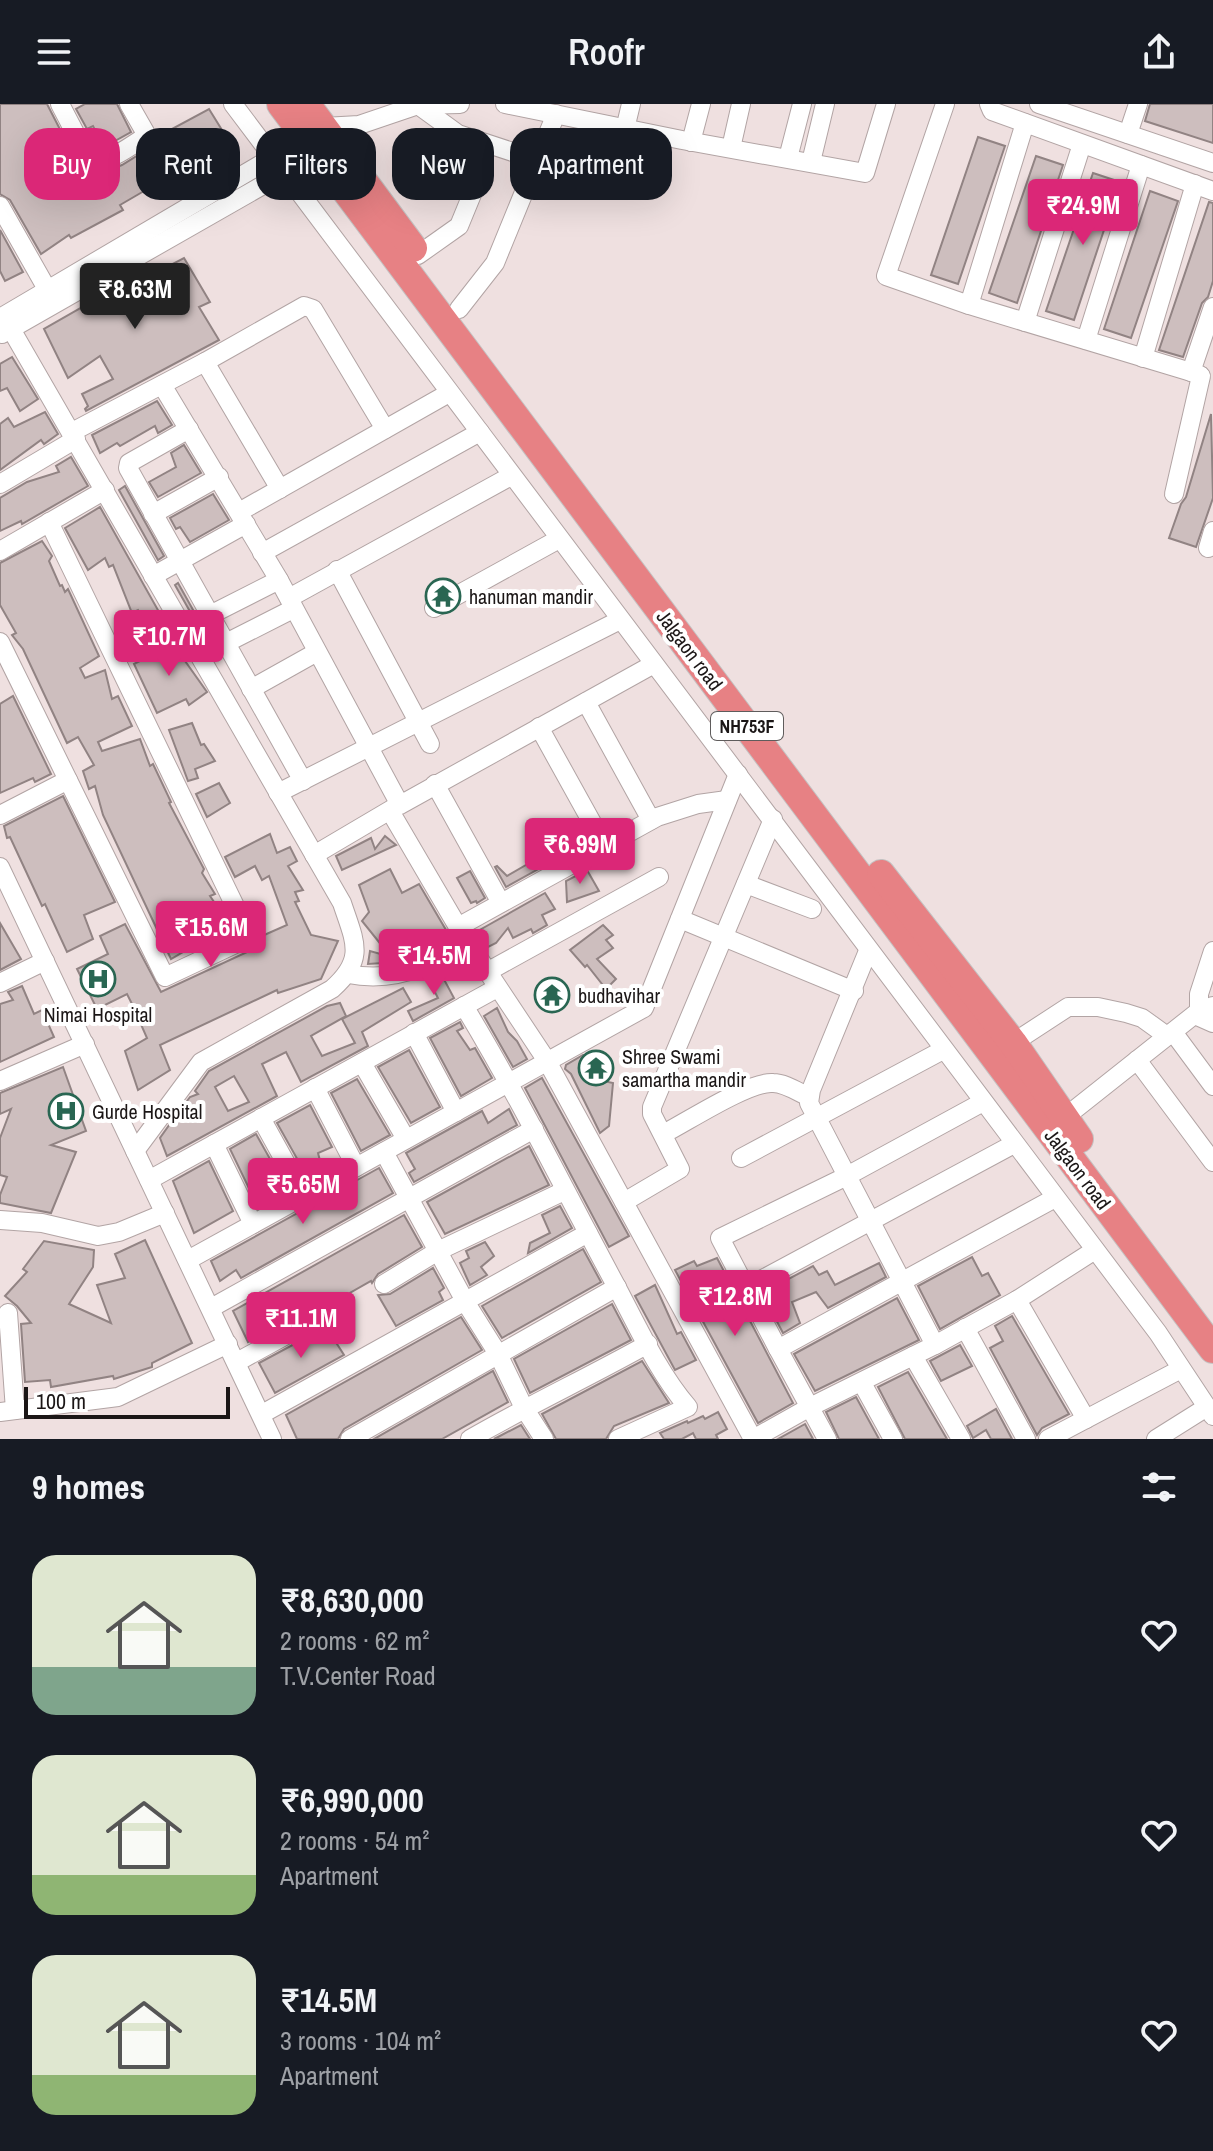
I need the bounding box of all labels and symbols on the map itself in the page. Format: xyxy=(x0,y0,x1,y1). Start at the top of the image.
pin: ₹24.9M xyxy=(1018,179,1148,247)
pin: ₹8.63M xyxy=(70,263,200,331)
temple icon: hanuman mandir xyxy=(424,577,462,615)
place label: hanuman mandir xyxy=(469,583,594,610)
street label: Jalgaon road xyxy=(651,604,729,696)
pin: ₹10.7M xyxy=(104,610,234,678)
road number: NH753F xyxy=(711,712,783,740)
pin: ₹6.99M xyxy=(515,818,645,886)
pin: ₹15.6M xyxy=(146,901,276,969)
pin: ₹14.5M xyxy=(369,929,499,997)
hospital icon: Nimai Hospital xyxy=(79,960,117,998)
temple icon: budhavihar xyxy=(533,976,571,1014)
place label: budhavihar xyxy=(578,982,661,1009)
place label: Nimai Hospital xyxy=(44,1001,152,1028)
place label: Shree Swami samartha mandir xyxy=(622,1043,746,1093)
temple icon: Shree Swami samartha mandir xyxy=(577,1049,615,1087)
hospital icon: Gurde Hospital xyxy=(47,1092,85,1130)
place label: Gurde Hospital xyxy=(92,1098,202,1125)
street label: Jalgaon road xyxy=(1039,1123,1117,1215)
pin: ₹5.65M xyxy=(238,1158,368,1226)
pin: ₹12.8M xyxy=(670,1270,800,1338)
pin: ₹11.1M xyxy=(236,1292,366,1360)
scale bar xyxy=(24,1383,230,1419)

